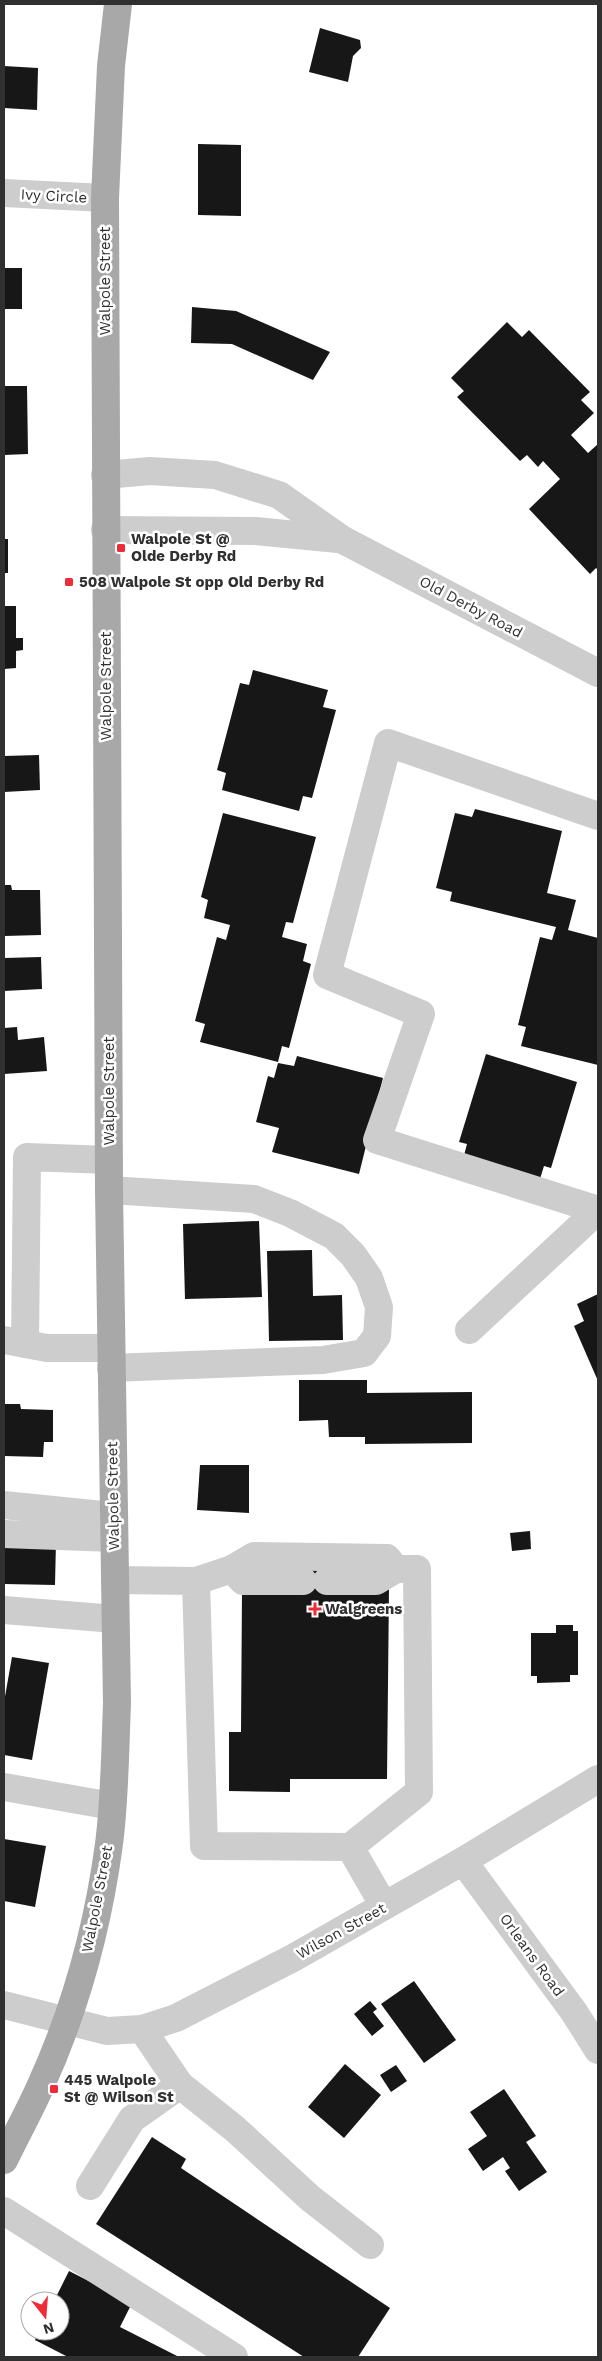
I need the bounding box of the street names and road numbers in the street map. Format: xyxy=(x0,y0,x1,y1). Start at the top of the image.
street label: Ivy Circle xyxy=(20,185,88,207)
street label: Walpole Street xyxy=(96,226,114,335)
street label: Old Derby Road xyxy=(416,572,526,642)
street label: Walpole Street xyxy=(97,631,115,740)
street label: Walpole Street xyxy=(100,1036,118,1145)
street label: Walpole Street xyxy=(103,1441,123,1551)
street label: Walpole Street xyxy=(78,1843,116,1954)
street label: Wilson Street xyxy=(293,1899,389,1963)
street label: Orleans Road xyxy=(496,1910,568,2000)

